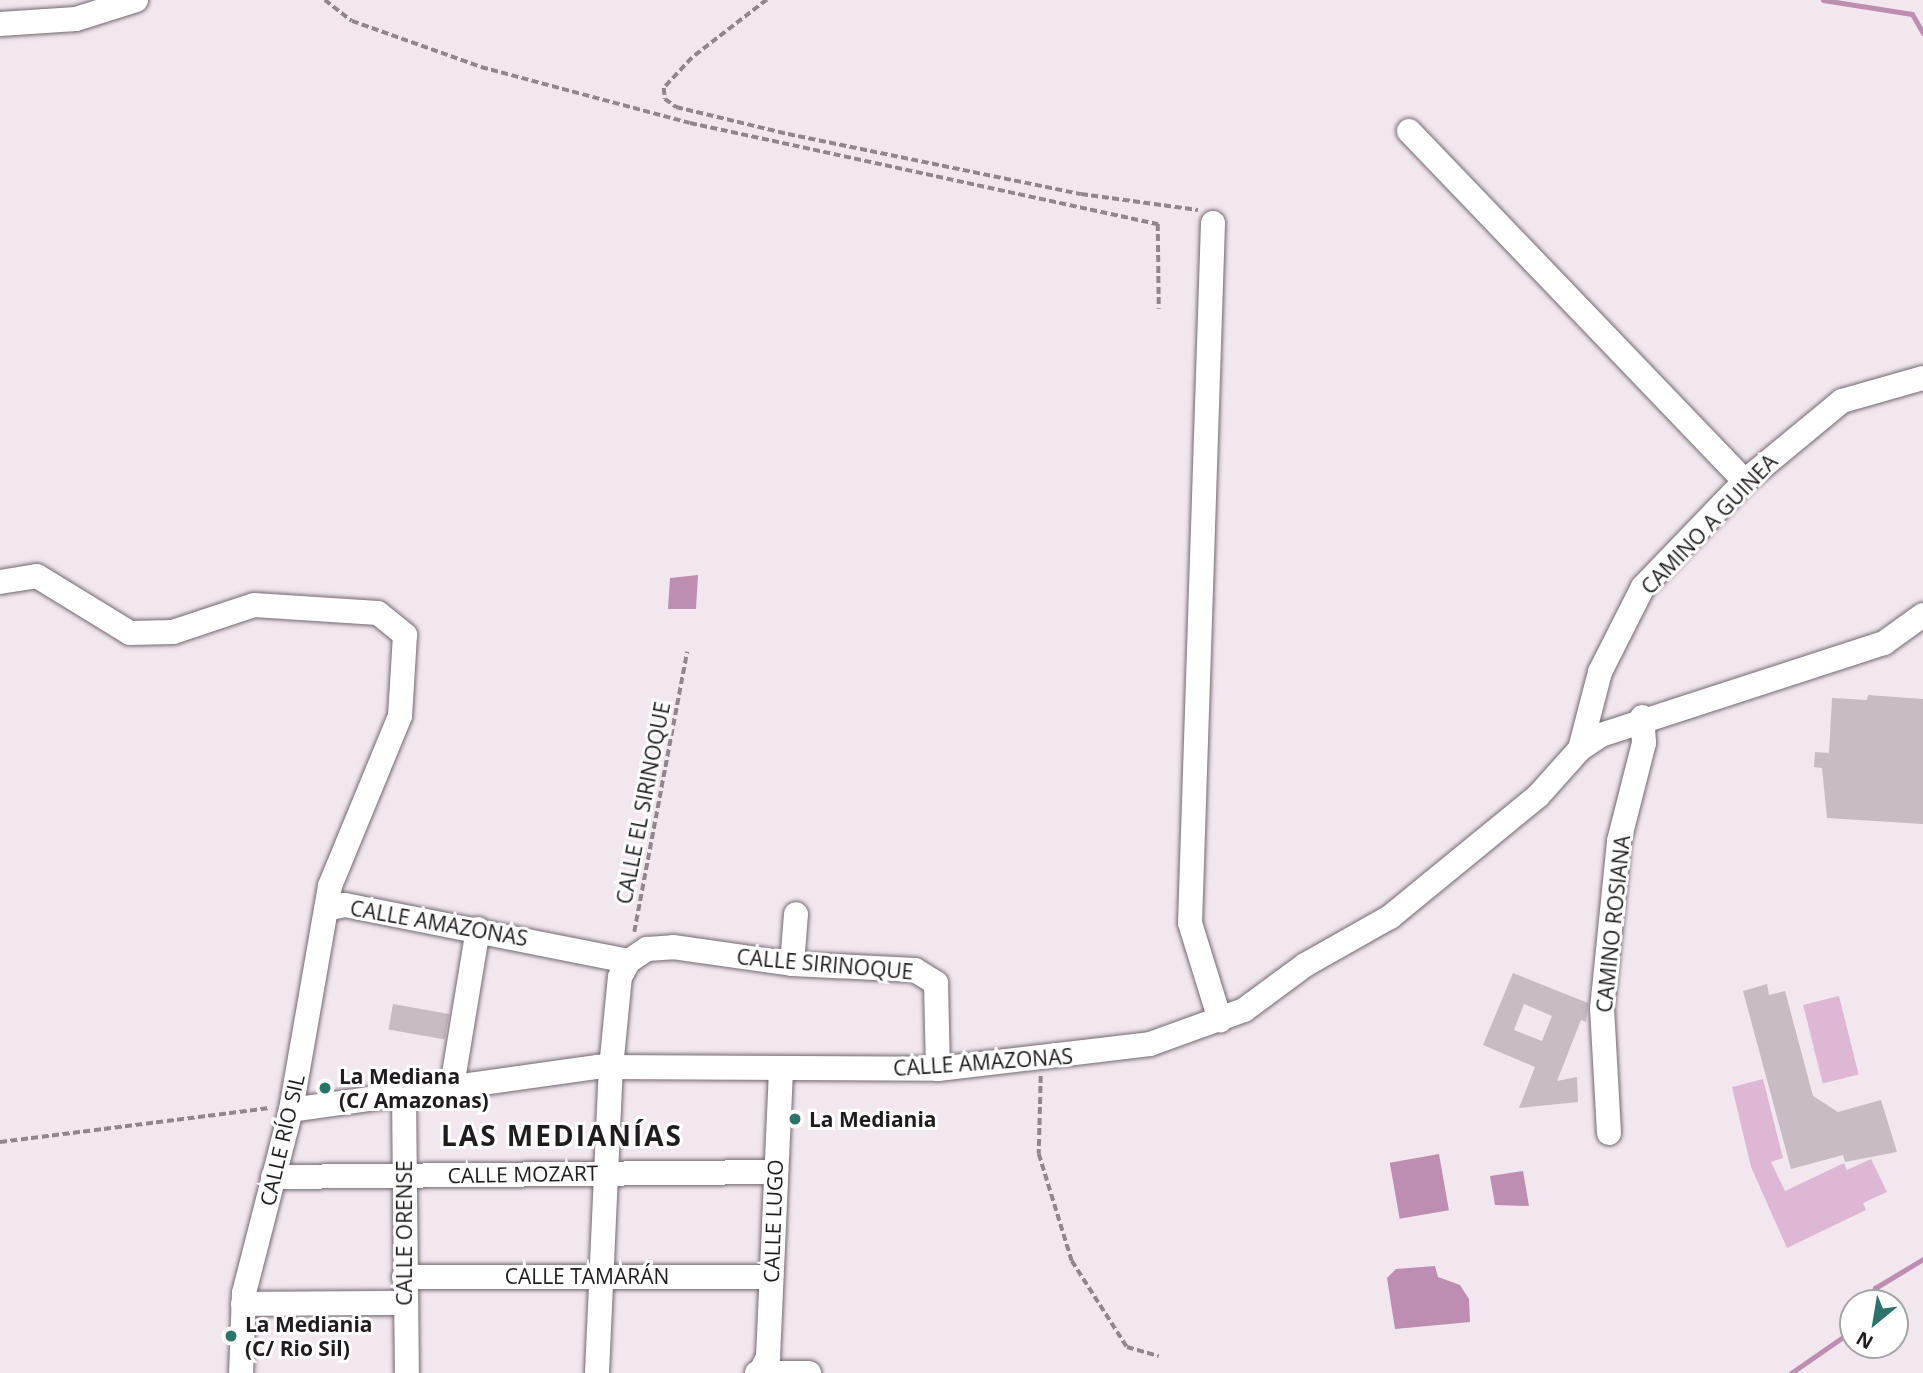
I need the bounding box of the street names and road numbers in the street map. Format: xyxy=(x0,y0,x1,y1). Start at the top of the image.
street label: CAMINO A GUINEA xyxy=(1636,449,1782,599)
street label: CALLE EL SIRINOQUE xyxy=(611,700,675,906)
street label: CAMINO ROSIANA xyxy=(1591,834,1635,1014)
street label: CALLE AMAZONAS xyxy=(348,895,530,951)
street label: CALLE SIRINOQUE xyxy=(736,944,914,984)
street label: CALLE AMAZONAS xyxy=(892,1043,1074,1081)
street label: CALLE RÍO SIL xyxy=(255,1072,309,1208)
street label: CALLE LUGO xyxy=(758,1159,788,1283)
street label: CALLE ORENSE xyxy=(391,1160,417,1306)
street label: CALLE MOZART xyxy=(447,1160,599,1188)
street label: CALLE TAMARÁN xyxy=(505,1263,669,1289)

